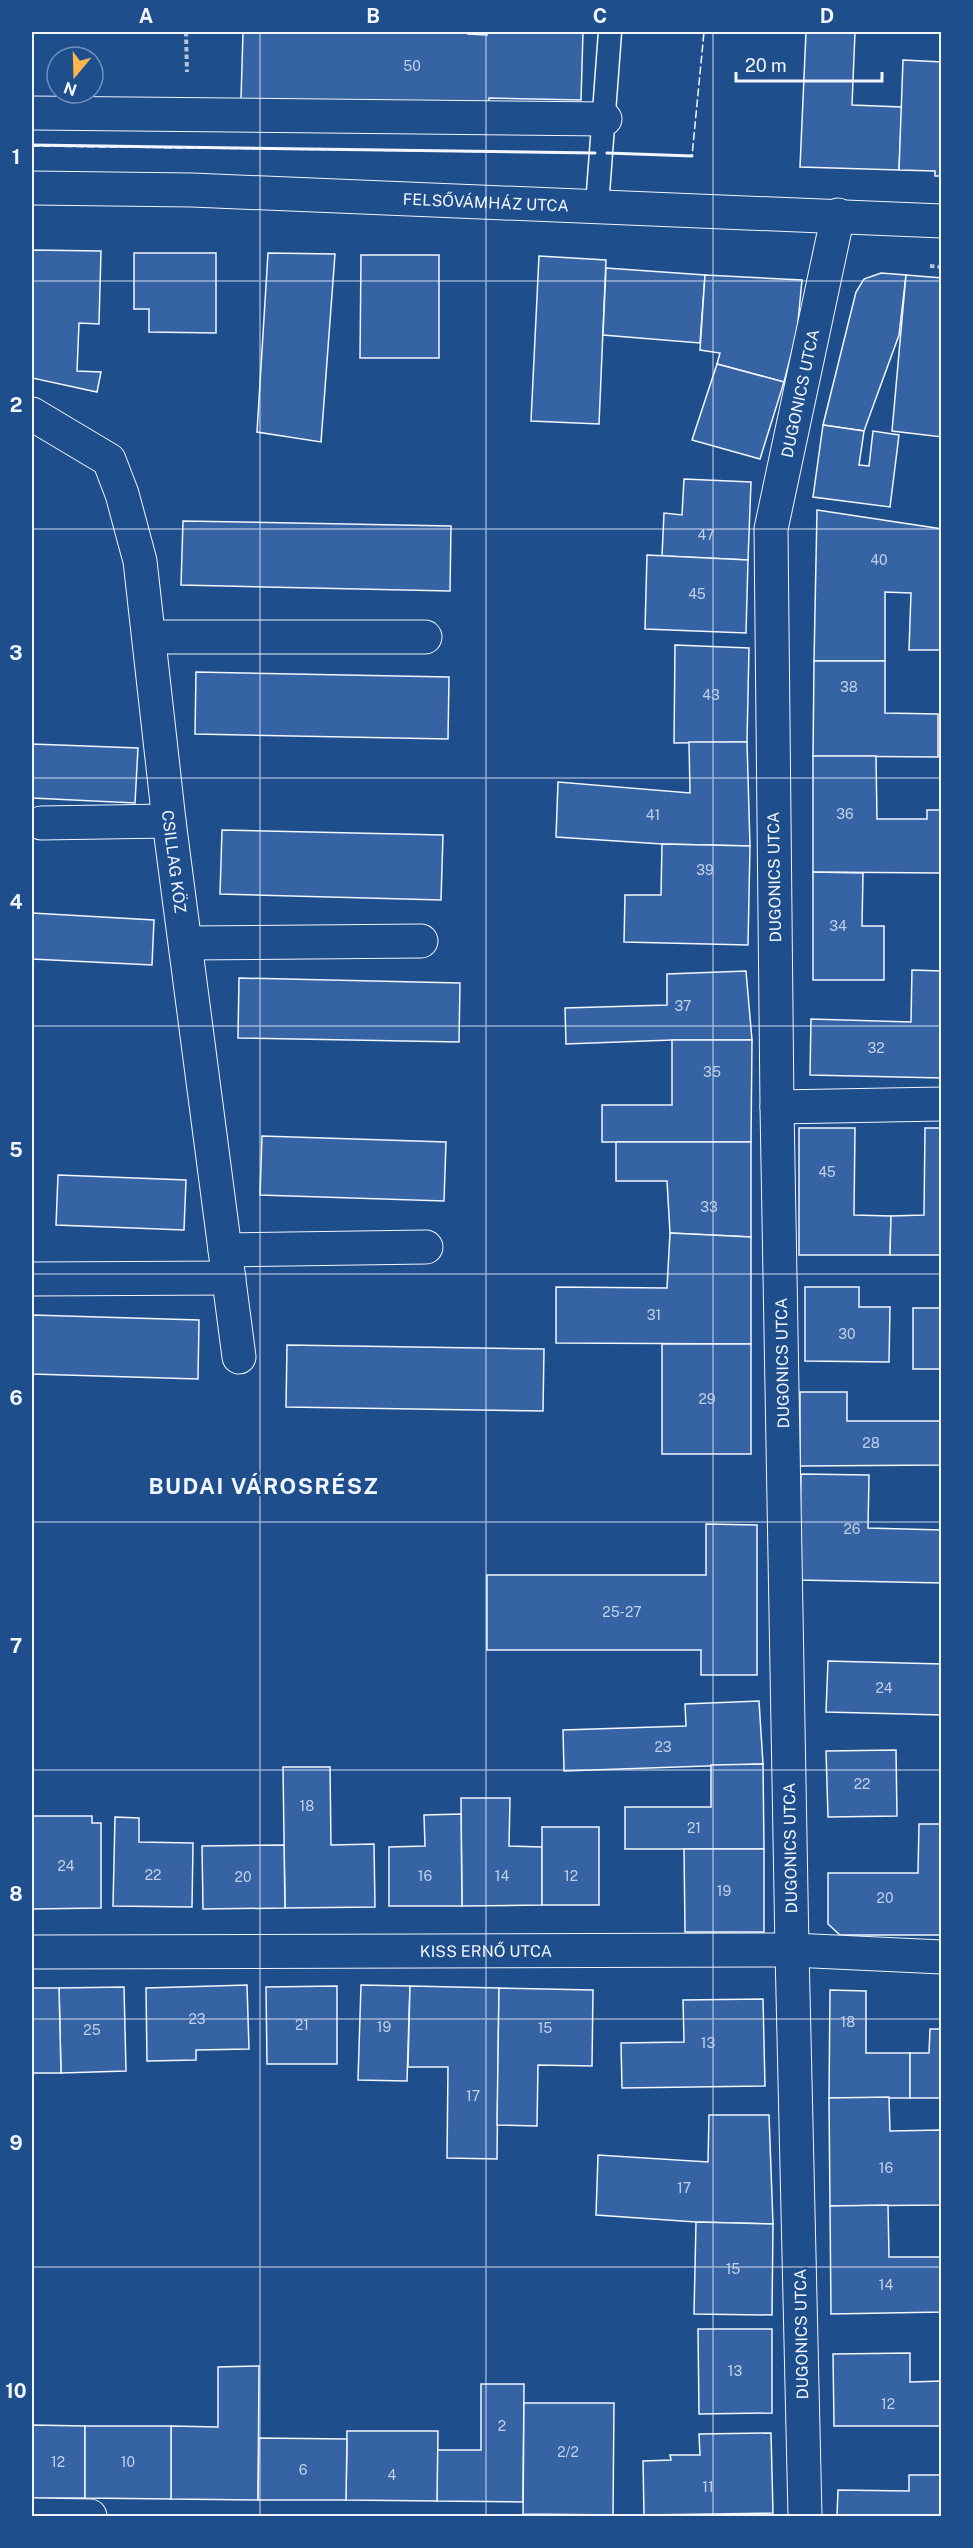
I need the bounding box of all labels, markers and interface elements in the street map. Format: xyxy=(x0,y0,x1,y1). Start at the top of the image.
text: A xyxy=(139,4,153,28)
text: B xyxy=(366,4,380,28)
text: C xyxy=(593,4,607,28)
text: D xyxy=(820,4,834,28)
north arrow xyxy=(45,45,105,105)
scale bar xyxy=(736,45,882,83)
text: 20 m xyxy=(745,55,787,76)
house number: 50 xyxy=(403,58,421,74)
text: N xyxy=(61,78,79,100)
text: 1 xyxy=(12,145,20,169)
street label: FELSŐVÁMHÁZ UTCA xyxy=(402,190,569,216)
street label: DUGONICS UTCA xyxy=(777,327,823,459)
text: 2 xyxy=(10,393,22,417)
house number: 47 xyxy=(697,527,715,543)
house number: 40 xyxy=(870,552,888,568)
house number: 45 xyxy=(688,586,706,602)
text: 3 xyxy=(9,641,23,665)
house number: 38 xyxy=(840,679,858,695)
house number: 43 xyxy=(702,687,720,703)
house number: 36 xyxy=(836,806,854,822)
house number: 41 xyxy=(646,807,660,823)
street label: CSILLAG KÖZ xyxy=(158,809,190,914)
street label: DUGONICS UTCA xyxy=(764,811,785,943)
house number: 39 xyxy=(696,862,714,878)
text: 4 xyxy=(9,890,23,914)
house number: 34 xyxy=(829,918,847,934)
house number: 37 xyxy=(675,998,691,1014)
house number: 32 xyxy=(867,1040,885,1056)
house number: 35 xyxy=(703,1064,721,1080)
text: 5 xyxy=(9,1138,23,1162)
house number: 45 xyxy=(818,1164,836,1180)
house number: 33 xyxy=(700,1199,718,1215)
street label: DUGONICS UTCA xyxy=(772,1297,793,1429)
house number: 31 xyxy=(647,1307,661,1323)
house number: 30 xyxy=(838,1326,856,1342)
text: 6 xyxy=(9,1386,23,1410)
house number: 29 xyxy=(698,1391,716,1407)
house number: 28 xyxy=(862,1435,880,1451)
district label: BUDAI VÁROSRÉSZ xyxy=(148,1473,380,1499)
house number: 26 xyxy=(843,1521,861,1537)
house number: 25-27 xyxy=(602,1604,642,1620)
text: 7 xyxy=(10,1634,22,1658)
house number: 24 xyxy=(875,1680,893,1696)
house number: 23 xyxy=(654,1739,672,1755)
house number: 22 xyxy=(854,1776,870,1792)
street label: DUGONICS UTCA xyxy=(780,1782,801,1914)
house number: 18 xyxy=(300,1798,314,1814)
house number: 21 xyxy=(687,1820,701,1836)
house number: 24 xyxy=(57,1858,75,1874)
house number: 22 xyxy=(145,1867,161,1883)
house number: 16 xyxy=(418,1868,432,1884)
house number: 14 xyxy=(495,1868,509,1884)
house number: 12 xyxy=(564,1868,578,1884)
house number: 20 xyxy=(235,1869,251,1885)
text: 8 xyxy=(9,1882,23,1906)
house number: 19 xyxy=(717,1883,731,1899)
house number: 20 xyxy=(877,1890,893,1906)
street label: KISS ERNŐ UTCA xyxy=(420,1941,552,1961)
house number: 23 xyxy=(188,2011,206,2027)
house number: 18 xyxy=(841,2014,855,2030)
house number: 21 xyxy=(295,2017,309,2033)
house number: 19 xyxy=(377,2019,391,2035)
house number: 15 xyxy=(538,2020,552,2036)
house number: 25 xyxy=(83,2022,101,2038)
house number: 13 xyxy=(701,2035,715,2051)
house number: 17 xyxy=(466,2088,480,2104)
text: 9 xyxy=(9,2131,23,2155)
house number: 16 xyxy=(879,2160,893,2176)
house number: 17 xyxy=(677,2180,691,2196)
house number: 15 xyxy=(726,2261,740,2277)
street label: DUGONICS UTCA xyxy=(791,2268,812,2400)
house number: 14 xyxy=(879,2277,893,2293)
house number: 13 xyxy=(728,2363,742,2379)
text: 10 xyxy=(5,2379,27,2403)
house number: 12 xyxy=(881,2396,895,2412)
house number: 2 xyxy=(498,2418,506,2434)
house number: 2/2 xyxy=(557,2444,579,2460)
house number: 12 xyxy=(51,2454,65,2470)
house number: 10 xyxy=(121,2454,135,2470)
house number: 6 xyxy=(299,2462,308,2478)
house number: 4 xyxy=(388,2467,397,2483)
house number: 11 xyxy=(702,2479,714,2495)

